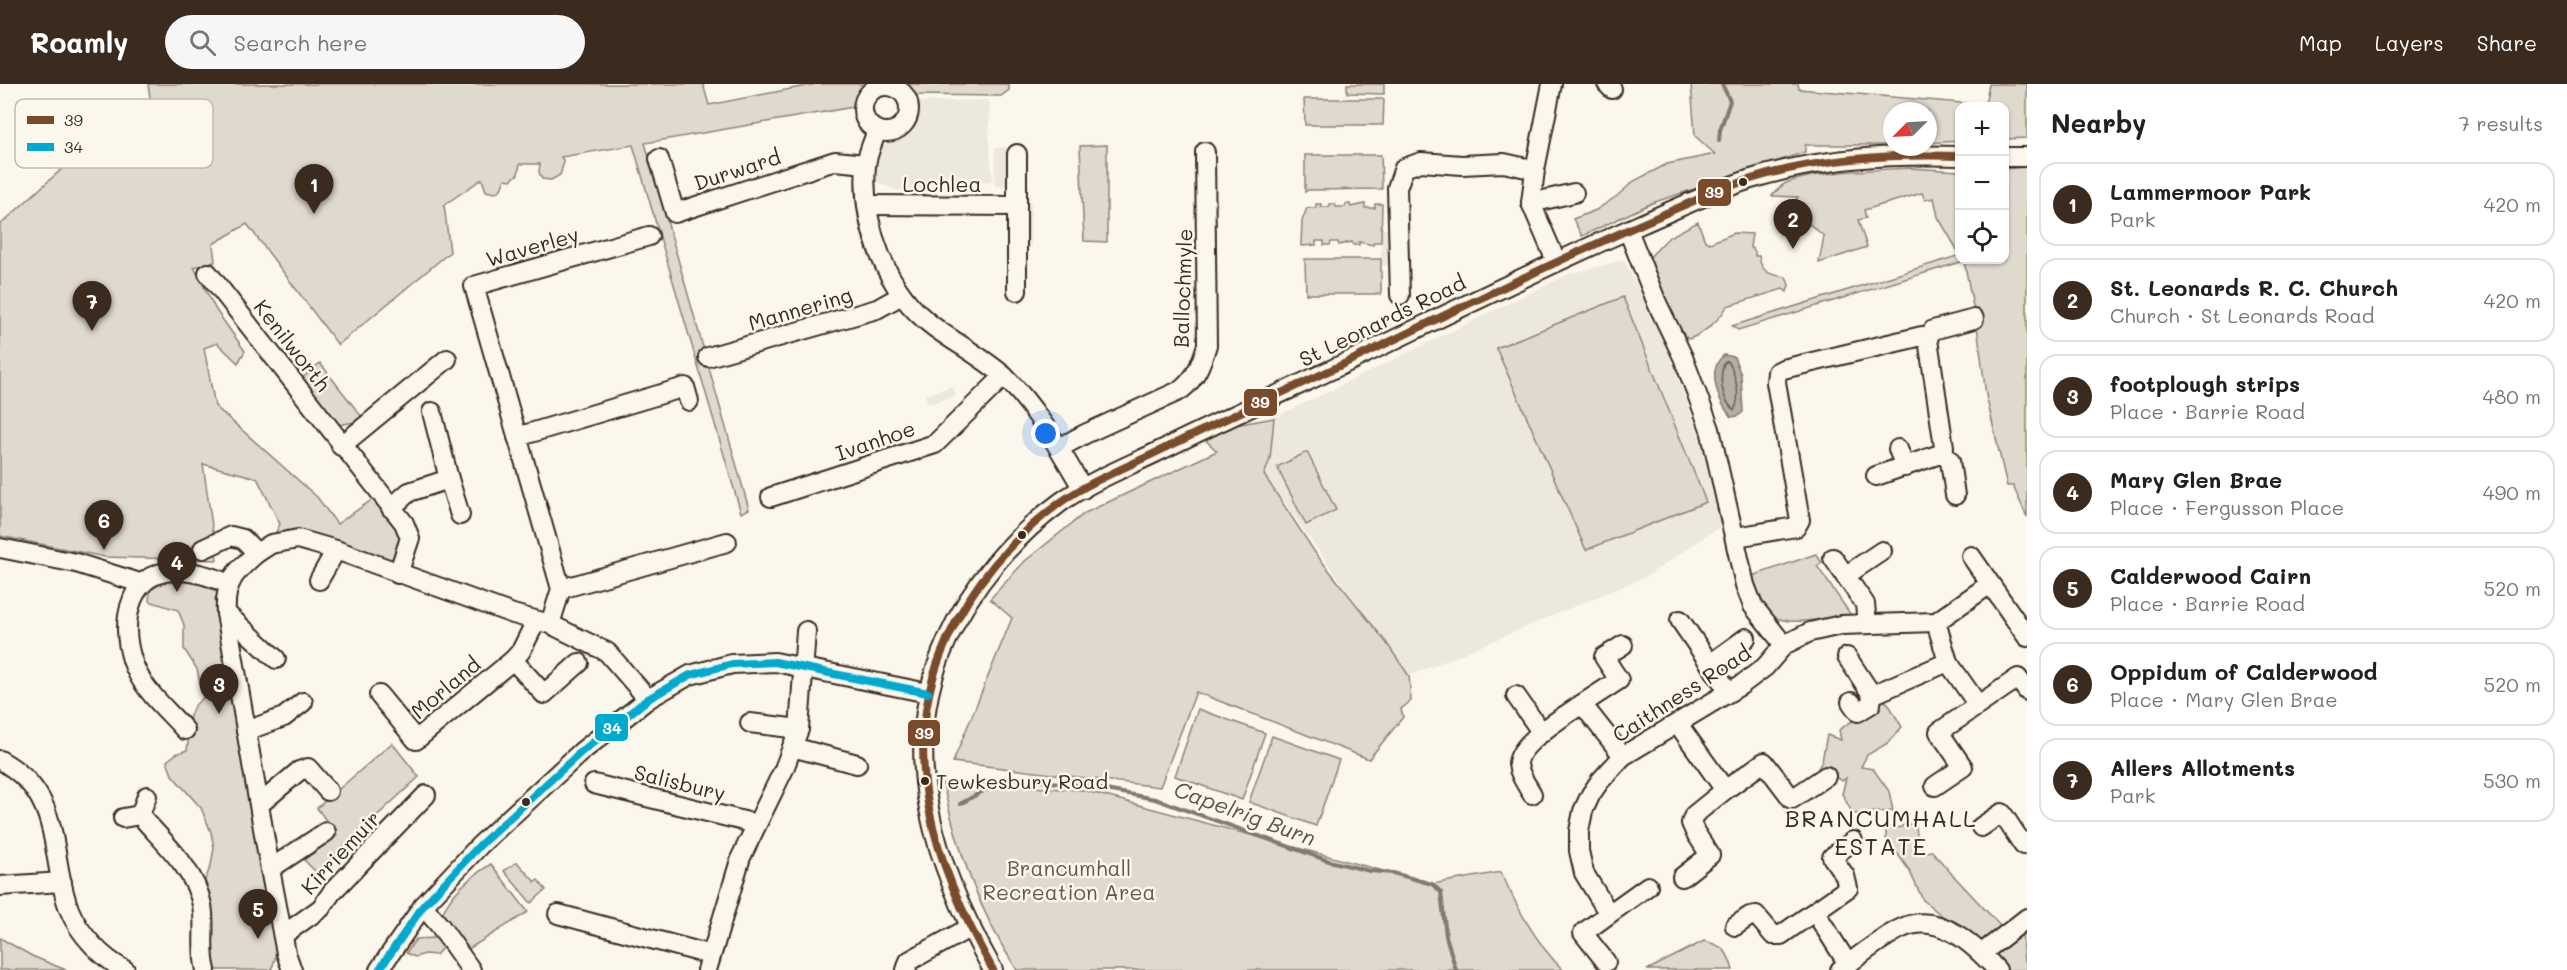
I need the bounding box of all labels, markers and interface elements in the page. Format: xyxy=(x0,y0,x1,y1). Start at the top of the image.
search box xyxy=(165,15,585,69)
text: Roamly xyxy=(30,24,129,60)
icon: search xyxy=(186,26,219,59)
text: Search here xyxy=(234,28,367,57)
text: Map xyxy=(2299,29,2342,56)
text: Layers xyxy=(2375,29,2444,56)
text: Share xyxy=(2477,29,2537,56)
legend xyxy=(15,99,213,168)
north arrow xyxy=(1883,102,1937,156)
map controls xyxy=(1955,102,2009,264)
button: + xyxy=(1955,102,2009,156)
text: Nearby xyxy=(2051,106,2146,140)
text: 39 xyxy=(64,109,83,130)
text: 7 results xyxy=(2459,110,2543,136)
text: 34 xyxy=(64,136,83,157)
street label: Durward xyxy=(690,142,784,196)
button: − xyxy=(1955,156,2009,210)
pin: 1 xyxy=(294,164,334,214)
street label: Lochlea xyxy=(902,170,982,197)
unlabelled marker xyxy=(1737,176,1749,188)
text: Lammermoor Park xyxy=(2110,177,2311,206)
line badge: 39 xyxy=(1697,178,1732,207)
text: 39 xyxy=(1704,181,1724,202)
text: 1 xyxy=(2068,191,2077,217)
text: 420 m xyxy=(2483,191,2541,217)
pin: 2 xyxy=(1774,200,1812,249)
text: Park xyxy=(2110,206,2155,232)
button: locate xyxy=(1955,210,2009,264)
street label: Waverley xyxy=(482,220,582,272)
street label: Ballochmyle xyxy=(1166,228,1198,348)
street label: St Leonards Road xyxy=(1294,268,1470,372)
text: St. Leonards R. C. Church xyxy=(2110,273,2398,302)
street label: Mannering xyxy=(745,280,855,336)
pin: 7 xyxy=(72,282,112,331)
text: 2 xyxy=(2067,287,2078,313)
text: 420 m xyxy=(2483,287,2541,313)
street label: Kenilworth xyxy=(249,294,337,396)
text: Church · St Leonards Road xyxy=(2110,302,2375,328)
text: footplough strips xyxy=(2110,369,2300,398)
text: 3 xyxy=(2067,383,2079,409)
text: 480 m xyxy=(2482,383,2541,409)
line badge: 39 xyxy=(1243,388,1278,417)
text: 39 xyxy=(1250,391,1270,412)
text: Place · Barrie Road xyxy=(2110,398,2305,424)
street label: Ivanhoe xyxy=(832,414,918,466)
your location xyxy=(1031,419,1060,448)
text: Mary Glen Brae xyxy=(2110,465,2282,494)
text: 4 xyxy=(2066,479,2079,505)
text: 490 m xyxy=(2483,479,2541,505)
text: Place · Fergusson Place xyxy=(2110,494,2344,520)
pin: 6 xyxy=(84,500,124,550)
unlabelled marker xyxy=(1016,529,1028,541)
pin: 4 xyxy=(158,542,196,592)
text: Calderwood Cairn xyxy=(2110,561,2311,590)
text: 5 xyxy=(2067,575,2078,601)
text: 520 m xyxy=(2484,575,2541,601)
text: Place · Barrie Road xyxy=(2110,590,2305,616)
street label: Caithness Road xyxy=(1607,638,1755,748)
street label: Morland xyxy=(405,650,485,724)
text: Oppidum of Calderwood xyxy=(2110,657,2377,686)
pin: 3 xyxy=(200,664,238,714)
text: 6 xyxy=(2066,671,2079,697)
text: 520 m xyxy=(2484,671,2541,697)
text: Place · Mary Glen Brae xyxy=(2110,686,2338,712)
line badge: 34 xyxy=(594,713,629,742)
text: 34 xyxy=(602,717,622,738)
line badge: 39 xyxy=(907,719,941,747)
text: 39 xyxy=(914,722,934,743)
text: Allers Allotments xyxy=(2110,753,2295,782)
street label: Salisbury xyxy=(632,758,728,806)
text: 7 xyxy=(2067,767,2078,793)
text: 530 m xyxy=(2483,767,2541,793)
place label: Tewkesbury Road xyxy=(936,768,1108,794)
water label: Capelrig Burn xyxy=(1170,774,1320,852)
marker: Tewkesbury Road xyxy=(919,775,931,787)
text: Park xyxy=(2110,782,2155,808)
unlabelled marker xyxy=(520,796,532,808)
district label: BRANCUMHALL ESTATE xyxy=(1785,802,1977,861)
street label: Kirriemuir xyxy=(294,804,386,900)
park label: Brancumhall Recreation Area xyxy=(982,854,1156,905)
pin: 5 xyxy=(238,890,278,939)

